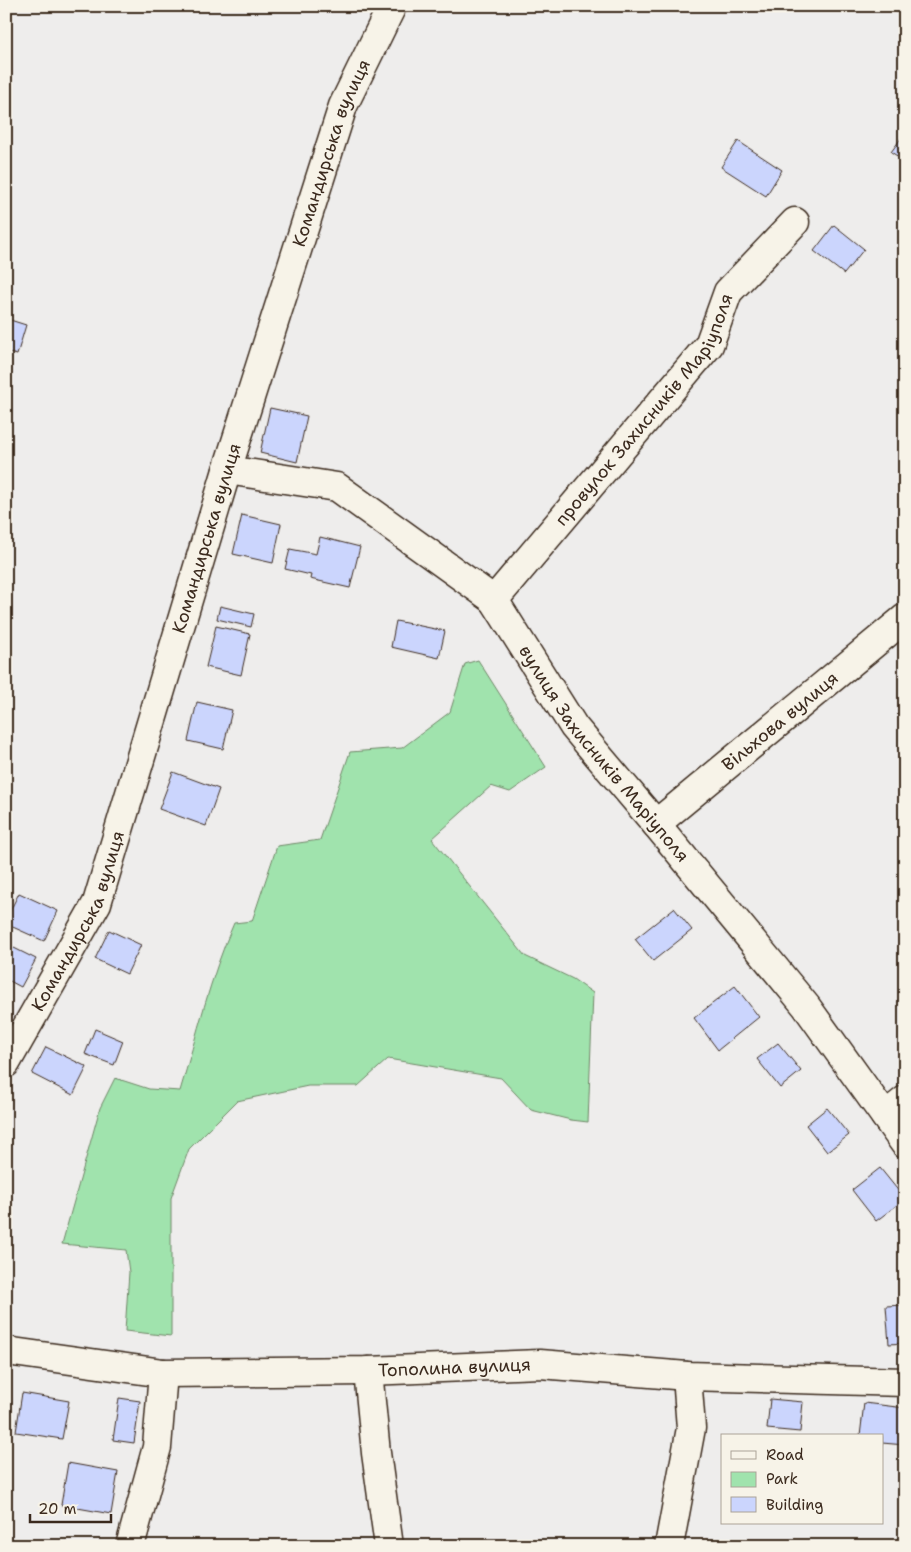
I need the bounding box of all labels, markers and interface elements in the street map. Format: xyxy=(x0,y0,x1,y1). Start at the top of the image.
street label: Командирська вулиця xyxy=(287,55,376,250)
street label: провулок Захисників Маріуполя xyxy=(550,290,739,531)
street label: Командирська вулиця xyxy=(167,440,247,636)
street label: вулиця Захисників Маріуполя xyxy=(513,640,695,867)
street label: Вільхова вулиця xyxy=(717,666,843,777)
street label: Командирська вулиця xyxy=(26,828,130,1016)
street label: Тополина вулиця xyxy=(377,1352,531,1383)
legend xyxy=(721,1434,884,1524)
text: Road xyxy=(766,1445,804,1465)
text: Park xyxy=(766,1469,798,1489)
scale bar xyxy=(30,1492,111,1524)
text: Building xyxy=(766,1495,823,1515)
text: 20 m xyxy=(38,1499,77,1519)

